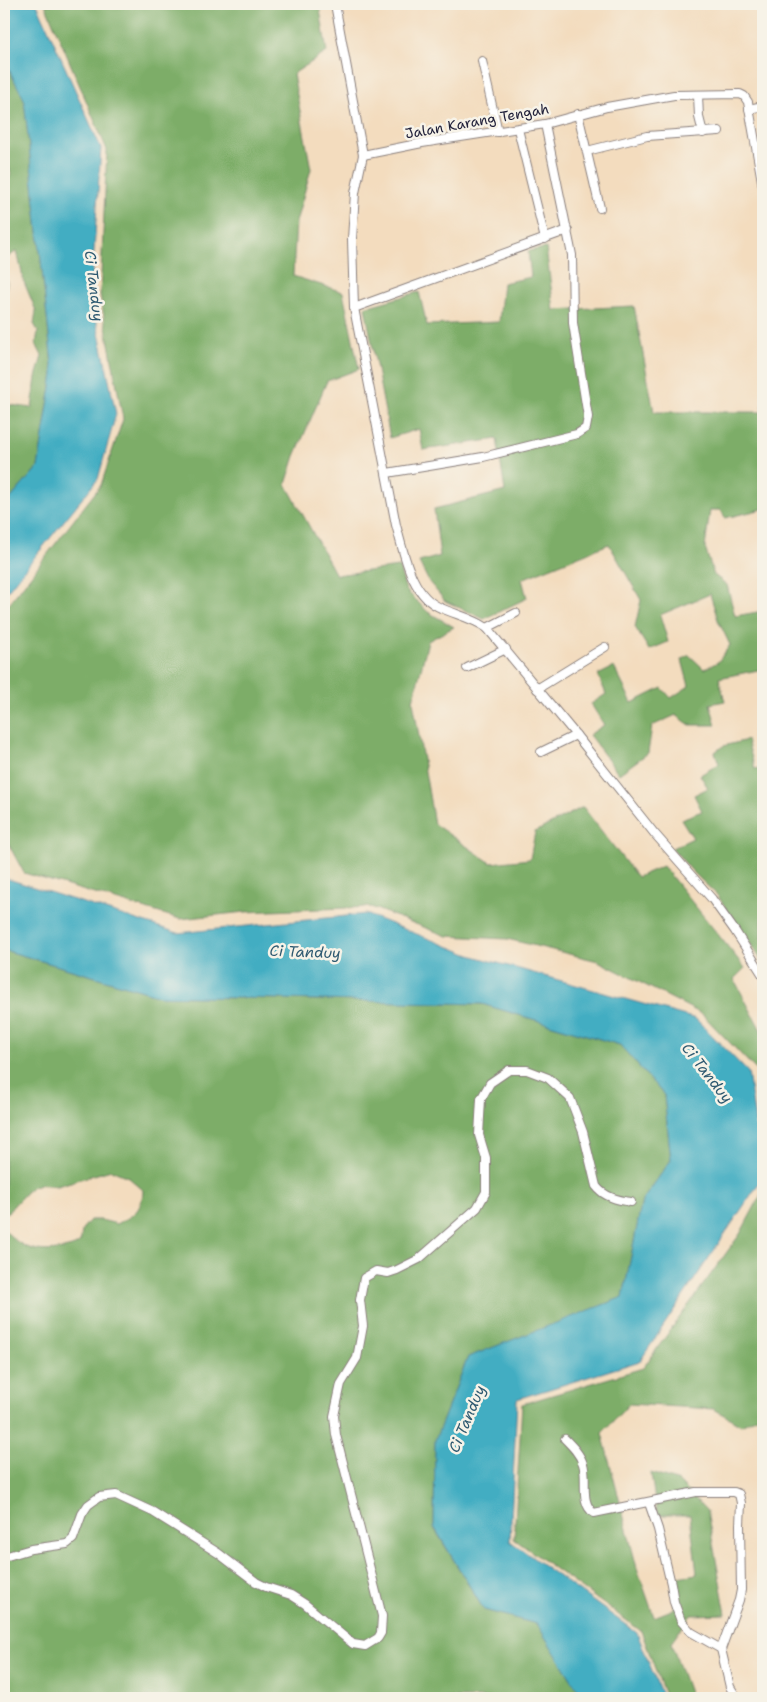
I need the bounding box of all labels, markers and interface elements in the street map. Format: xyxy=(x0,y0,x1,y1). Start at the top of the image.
street label: Jalan Karang Tengah xyxy=(404,99,550,143)
water label: Ci Tanduy xyxy=(80,249,108,323)
water label: Ci Tanduy xyxy=(269,941,341,963)
water label: Ci Tanduy xyxy=(677,1039,737,1107)
water label: Ci Tanduy xyxy=(444,1382,490,1456)

